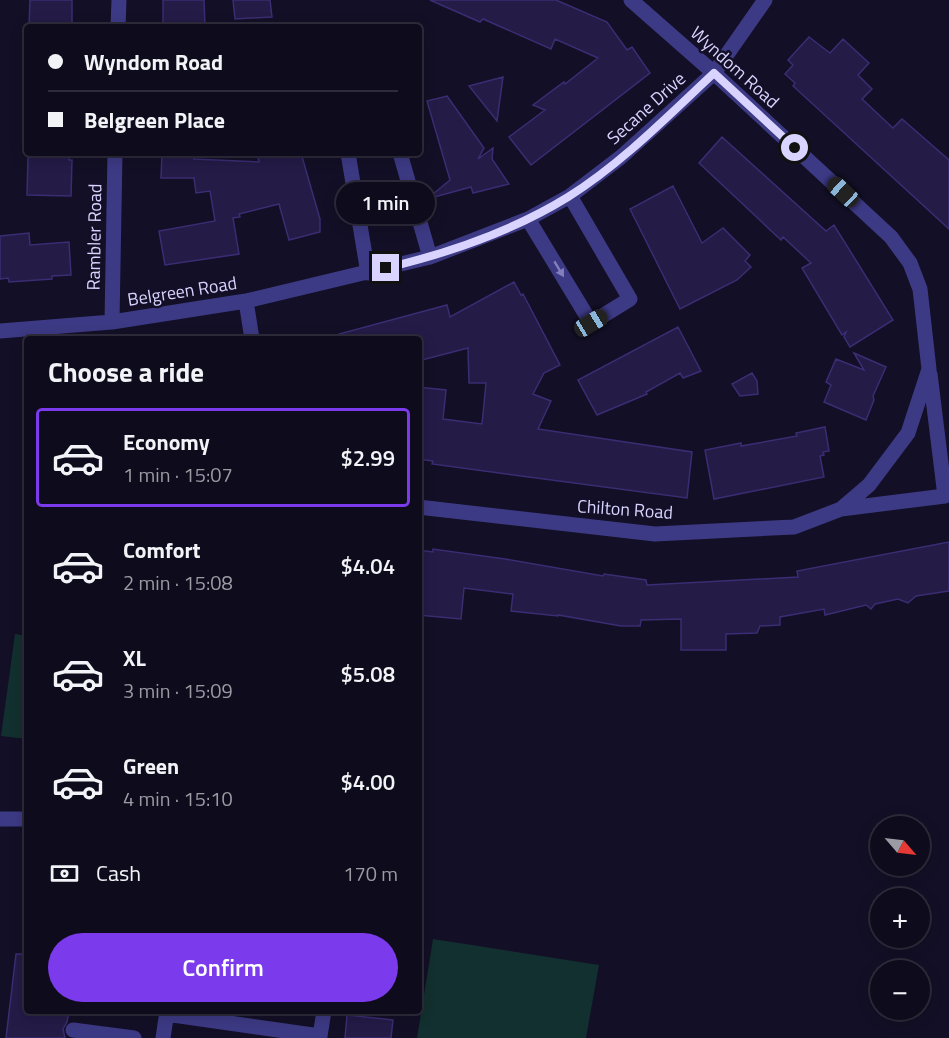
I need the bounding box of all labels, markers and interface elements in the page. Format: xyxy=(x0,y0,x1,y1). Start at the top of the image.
street label: Wyndom Road xyxy=(685,20,785,114)
text: Wyndom Road xyxy=(84,45,223,79)
street label: Secane Drive xyxy=(601,65,691,151)
text: Belgreen Place xyxy=(84,103,225,137)
route start xyxy=(781,134,808,161)
car xyxy=(824,173,862,211)
callout: 1 min xyxy=(336,181,436,223)
street label: Rambler Road xyxy=(80,183,108,291)
text: 1 min xyxy=(361,187,410,218)
route end xyxy=(372,254,399,281)
one-way arrow xyxy=(553,261,564,277)
street label: Belgreen Road xyxy=(125,269,239,313)
car xyxy=(571,306,611,340)
text: Choose a ride xyxy=(48,351,204,392)
text: Economy xyxy=(123,425,210,459)
icon: car xyxy=(51,431,105,485)
text: $2.99 xyxy=(340,441,395,475)
text: 1 min · 15:07 xyxy=(123,459,233,490)
street label: Chilton Road xyxy=(576,492,674,526)
text: Comfort xyxy=(123,533,201,567)
icon: car xyxy=(51,539,105,593)
text: $4.04 xyxy=(340,549,395,583)
text: 2 min · 15:08 xyxy=(123,567,233,598)
text: XL xyxy=(123,641,146,675)
icon: car xyxy=(51,647,105,701)
text: $5.08 xyxy=(340,657,395,691)
text: 3 min · 15:09 xyxy=(123,675,233,706)
text: Green xyxy=(123,749,179,783)
icon: car xyxy=(51,755,105,809)
text: $4.00 xyxy=(340,765,395,799)
text: 4 min · 15:10 xyxy=(123,783,233,814)
north arrow xyxy=(870,816,930,876)
map controls xyxy=(870,816,930,1020)
text: Cash xyxy=(96,856,141,890)
icon: cash xyxy=(48,857,81,890)
text: 170 m xyxy=(343,858,398,889)
button: + xyxy=(870,888,930,948)
button: Confirm xyxy=(48,933,398,1002)
button: − xyxy=(870,960,930,1020)

